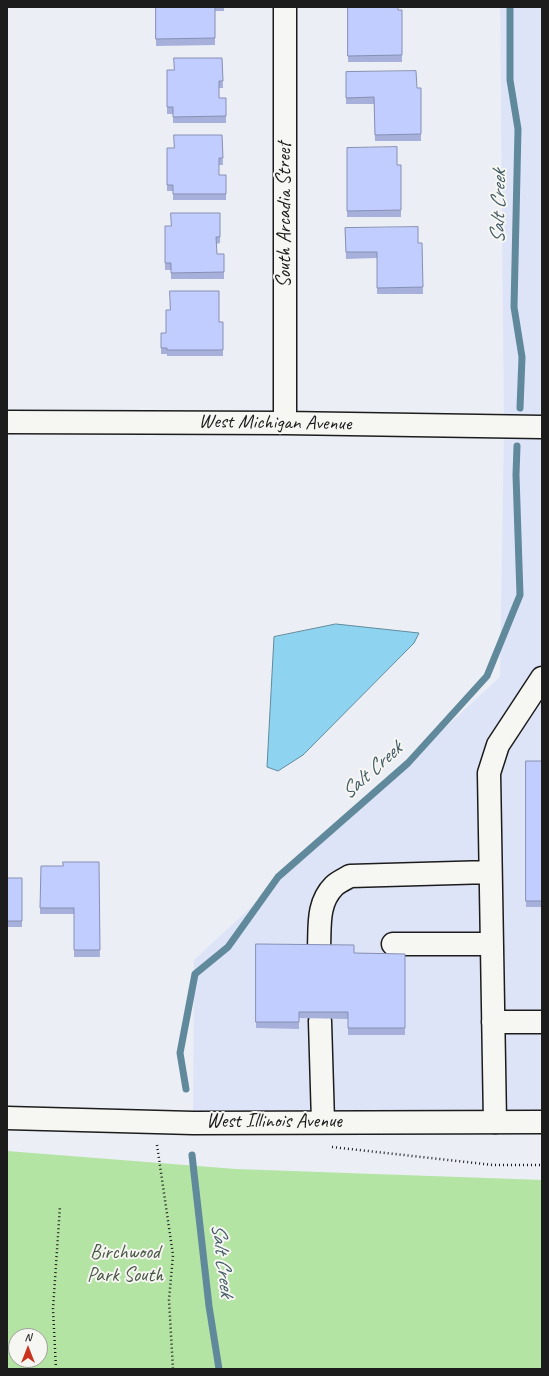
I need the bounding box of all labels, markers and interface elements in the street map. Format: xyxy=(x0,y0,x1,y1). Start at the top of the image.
street label: South Arcadia Street xyxy=(273,142,297,288)
water label: Salt Creek xyxy=(486,170,512,244)
street label: West Michigan Avenue xyxy=(198,410,352,436)
water label: Salt Creek xyxy=(336,737,408,805)
street label: West Illinois Avenue xyxy=(206,1110,342,1134)
water label: Salt Creek xyxy=(205,1222,239,1298)
park label: Birchwood Park South xyxy=(87,1241,163,1288)
north arrow xyxy=(8,1328,48,1368)
text: N xyxy=(25,1330,31,1344)

